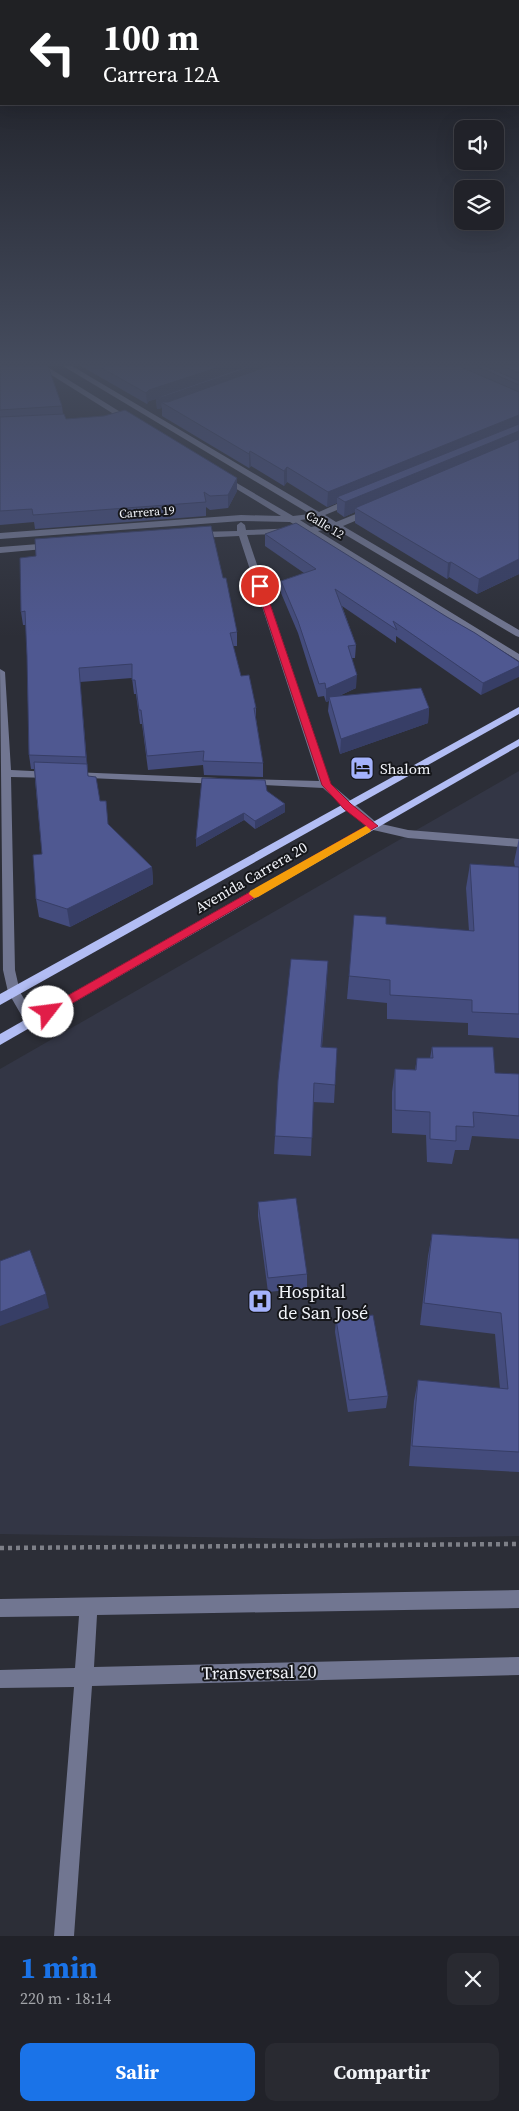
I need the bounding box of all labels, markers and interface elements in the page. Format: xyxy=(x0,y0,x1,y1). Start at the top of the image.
text: 100 m xyxy=(103,14,199,62)
icon: left xyxy=(20,20,85,85)
text: Carrera 12A xyxy=(103,59,220,89)
map controls xyxy=(454,120,504,230)
button: sound xyxy=(454,120,504,170)
button: layers xyxy=(454,180,504,230)
street label: Carrera 19 xyxy=(119,502,175,522)
street label: Calle 12 xyxy=(303,507,347,543)
pin xyxy=(239,565,281,607)
icon: arrive xyxy=(246,572,274,600)
hotel icon: Shalom xyxy=(349,755,375,781)
place label: Shalom xyxy=(380,758,431,779)
street label: Avenida Carrera 20 xyxy=(191,836,311,918)
position arrow xyxy=(21,985,73,1037)
place label: Hospital de San José xyxy=(278,1279,368,1325)
hospital icon: Hospital de San José xyxy=(247,1288,273,1314)
street label: Transversal 20 xyxy=(201,1658,317,1686)
text: 1 min xyxy=(20,1947,98,1988)
button: close xyxy=(447,1953,499,2005)
text: 220 m · 18:14 xyxy=(20,1987,111,2009)
button: Salir xyxy=(20,2043,255,2101)
button: Compartir xyxy=(265,2043,499,2101)

